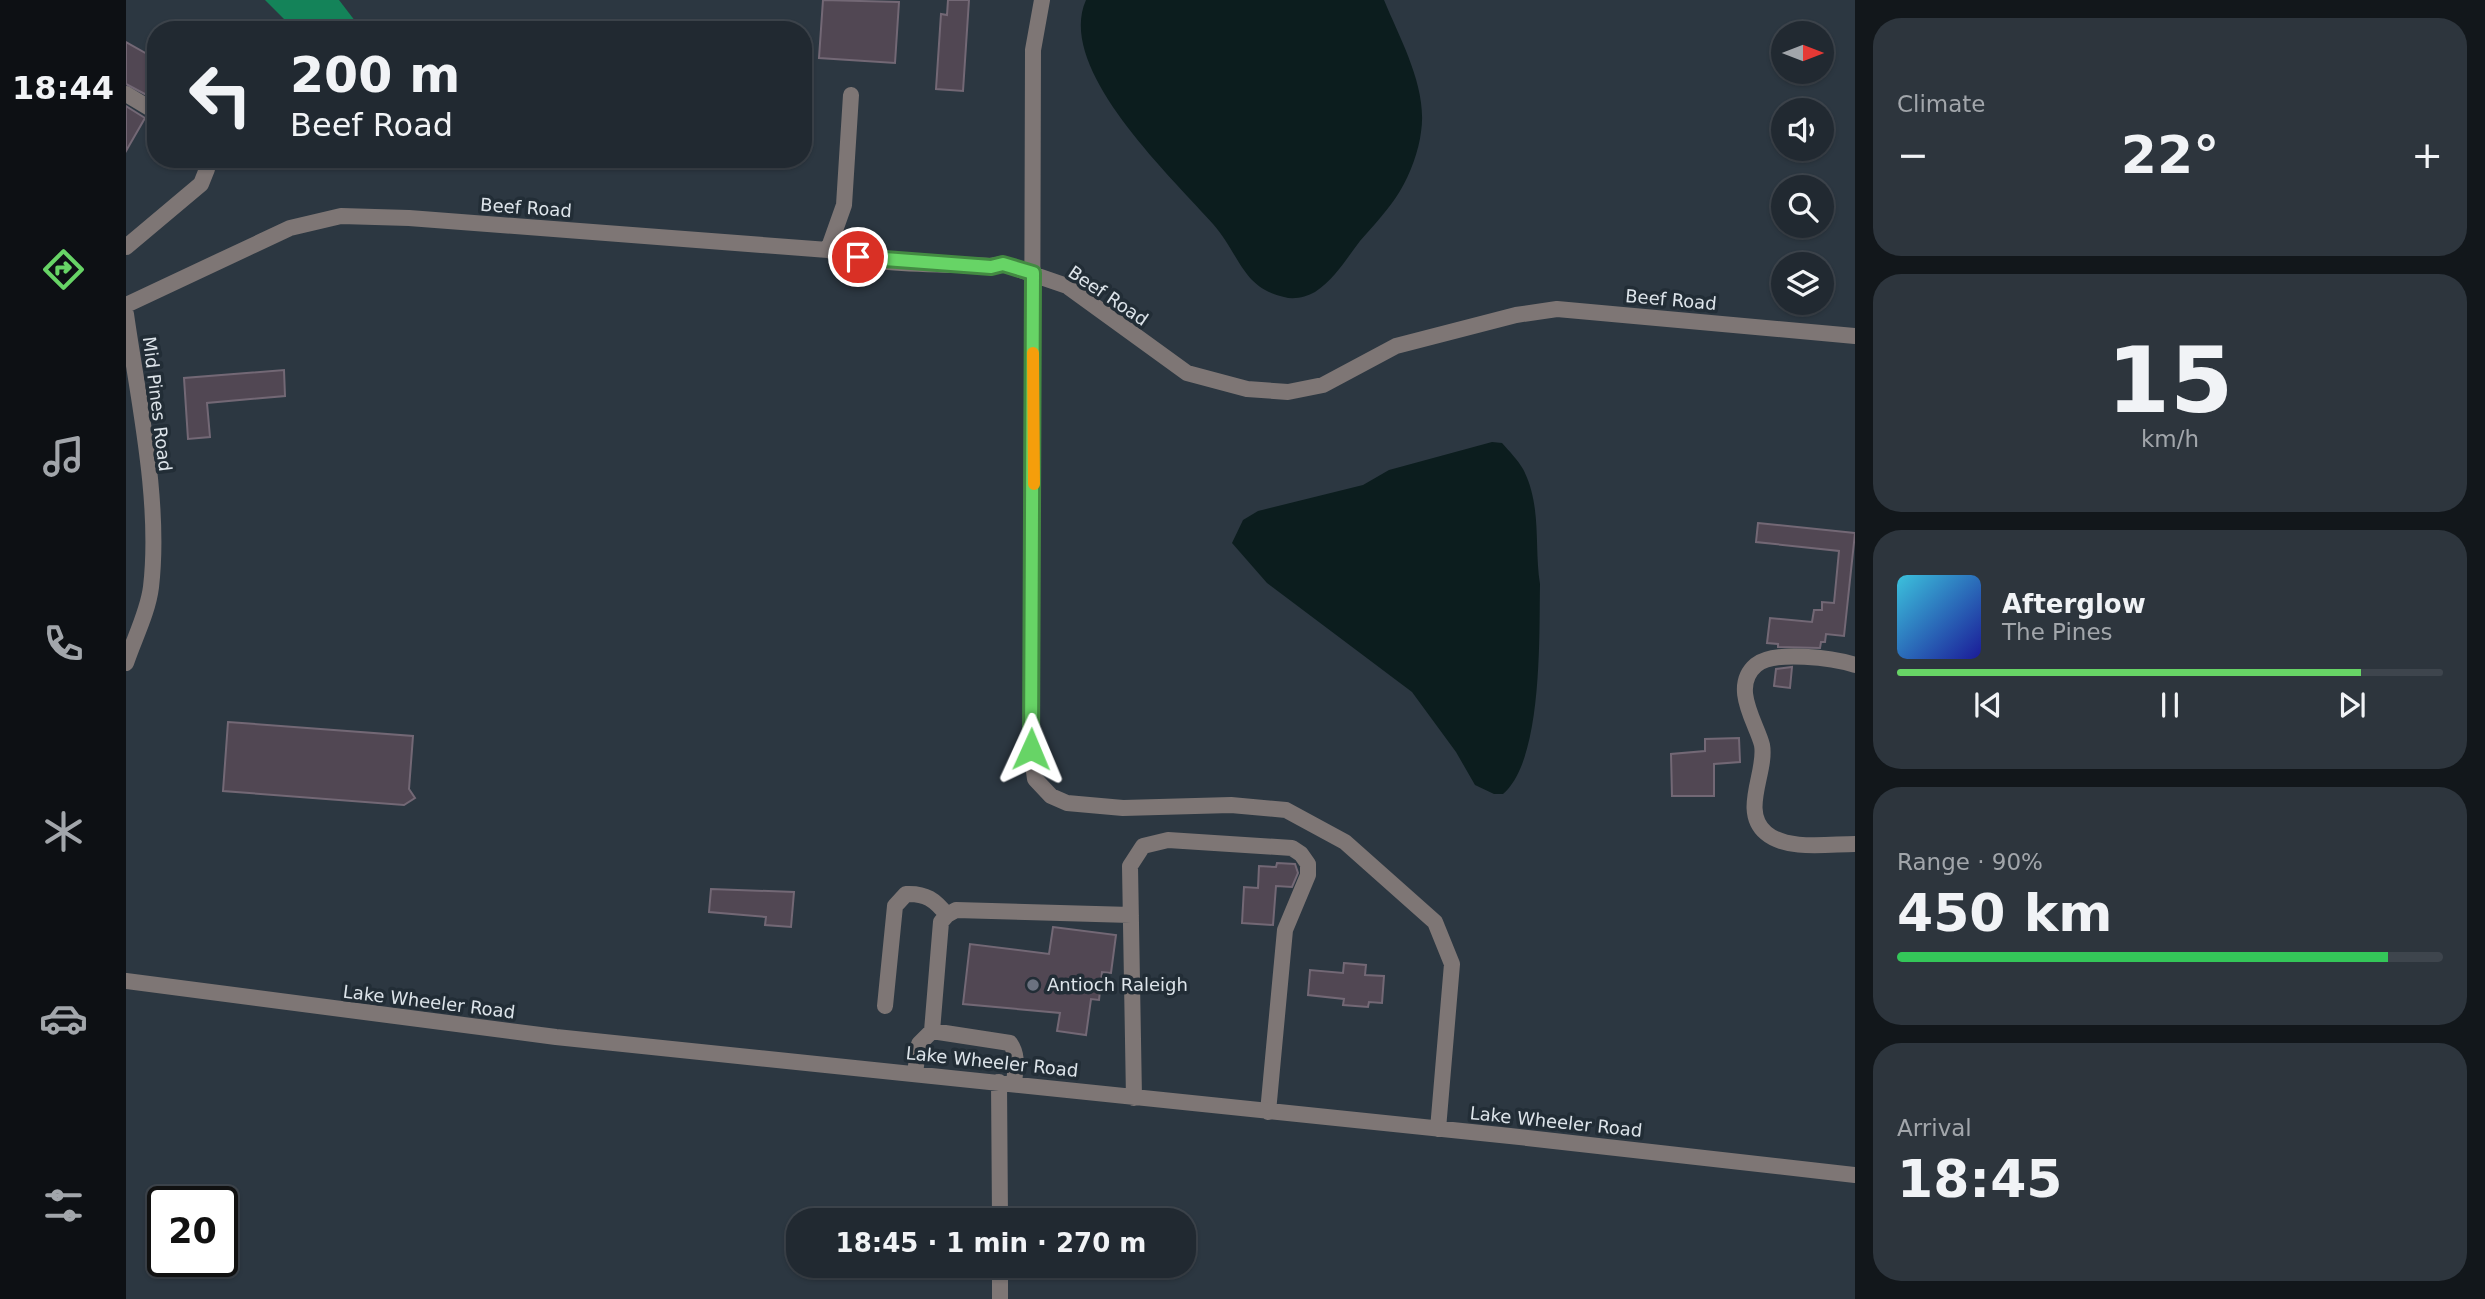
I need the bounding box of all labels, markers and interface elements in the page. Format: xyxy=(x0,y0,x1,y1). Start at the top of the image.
north arrow xyxy=(1771,21,1834,84)
map controls xyxy=(1771,21,1834,315)
text: 200 m xyxy=(290,47,460,104)
icon: left xyxy=(175,49,266,140)
text: 18:44 xyxy=(12,69,114,107)
text: Climate xyxy=(1897,91,1986,117)
button: sound xyxy=(1771,98,1834,161)
text: Beef Road xyxy=(290,106,453,144)
text: 22° xyxy=(2121,125,2219,185)
text: − xyxy=(1897,133,1929,177)
text: + xyxy=(2411,133,2443,177)
button: search xyxy=(1771,175,1834,238)
street label: Beef Road xyxy=(480,194,573,221)
pin xyxy=(828,227,888,287)
icon: arrive xyxy=(839,238,877,276)
icon: directions xyxy=(39,245,88,294)
button: layers xyxy=(1771,252,1834,315)
street label: Beef Road xyxy=(1064,261,1152,330)
street label: Beef Road xyxy=(1624,285,1718,314)
text: 15 xyxy=(2107,328,2233,433)
street label: Mid Pines Road xyxy=(139,335,176,473)
text: km/h xyxy=(2141,426,2199,452)
icon: music xyxy=(39,432,88,481)
text: Afterglow xyxy=(2002,589,2146,619)
icon: phone xyxy=(39,619,88,668)
text: The Pines xyxy=(2002,619,2113,645)
icon: previous xyxy=(1969,686,2007,724)
icon: pause xyxy=(2151,686,2189,724)
icon: next xyxy=(2333,686,2371,724)
position arrow xyxy=(994,712,1068,786)
icon: climate xyxy=(39,807,88,856)
text: Range · 90% xyxy=(1897,849,2043,875)
text: 450 km xyxy=(1897,883,2112,943)
place label: Antioch Raleigh xyxy=(1047,974,1188,995)
marker: Antioch Raleigh xyxy=(1025,977,1041,993)
street label: Lake Wheeler Road xyxy=(342,981,516,1022)
icon: car xyxy=(39,994,88,1043)
street label: Lake Wheeler Road xyxy=(905,1042,1079,1081)
street label: Lake Wheeler Road xyxy=(1469,1102,1643,1141)
text: Arrival xyxy=(1897,1115,1972,1141)
text: 18:45 xyxy=(1897,1149,2063,1209)
icon: filters xyxy=(39,1181,88,1230)
speed limit sign: 20 xyxy=(147,1186,238,1277)
text: 18:45 · 1 min · 270 m xyxy=(836,1228,1146,1258)

